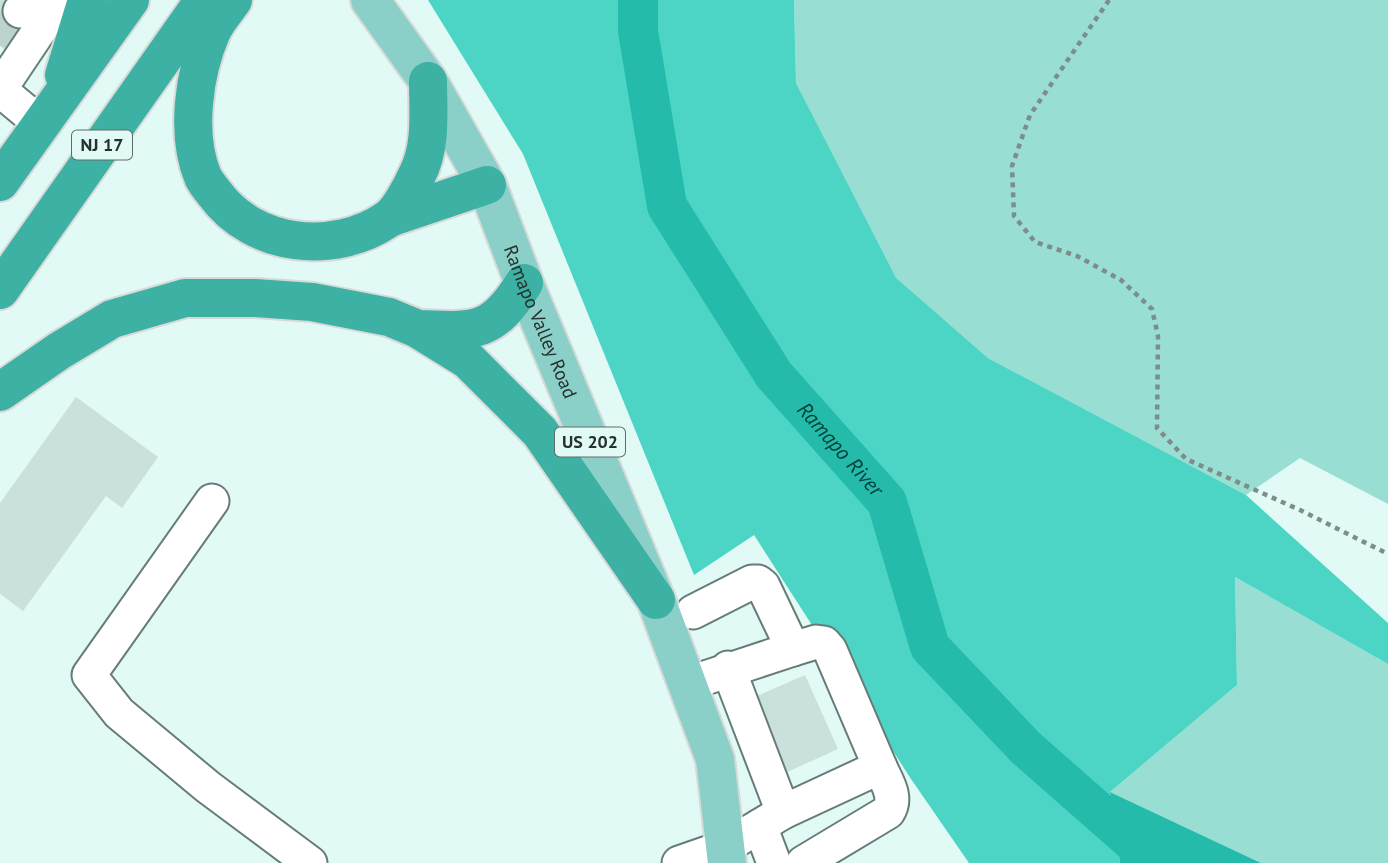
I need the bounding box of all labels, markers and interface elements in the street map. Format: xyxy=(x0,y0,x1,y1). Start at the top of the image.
road number: NJ 17 xyxy=(72,130,132,160)
street label: Ramapo Valley Road xyxy=(499,242,583,402)
water label: Ramapo River xyxy=(792,396,891,503)
road number: US 202 xyxy=(555,428,625,457)

